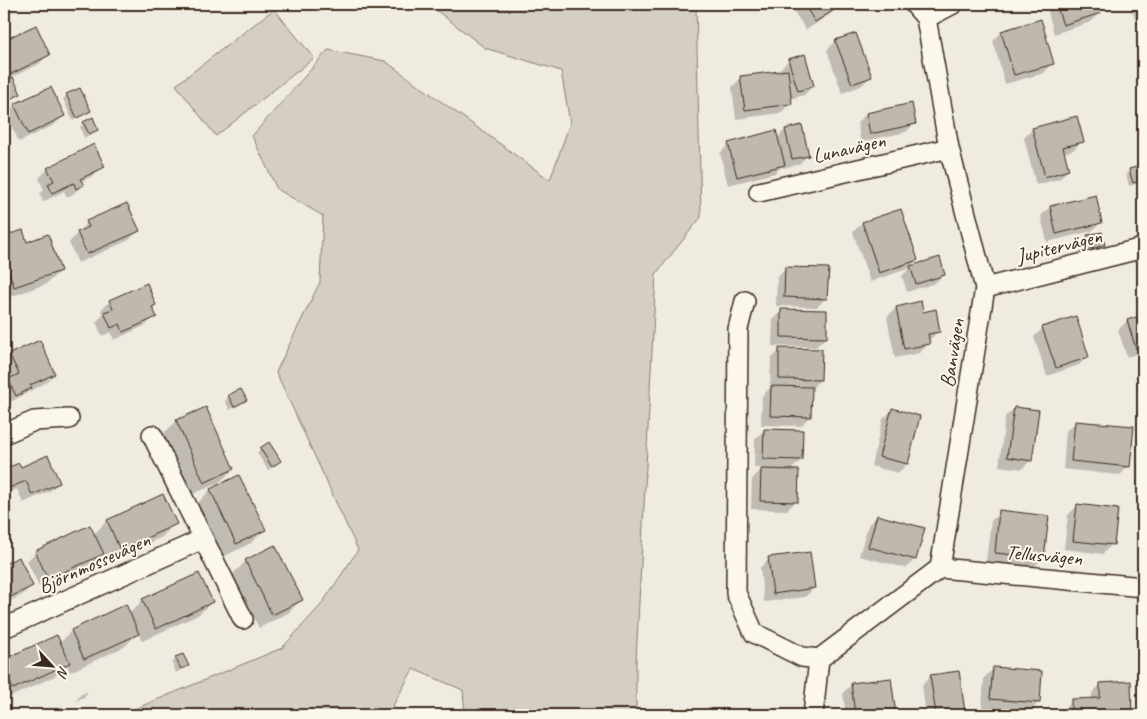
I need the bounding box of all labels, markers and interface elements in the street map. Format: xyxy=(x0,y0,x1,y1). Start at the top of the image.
street label: Lunavägen xyxy=(810,127,888,169)
street label: Jupitervägen xyxy=(1013,223,1105,269)
street label: Banvägen xyxy=(934,316,970,389)
street label: Björnmossevägen xyxy=(34,526,155,599)
street label: Tellusvägen xyxy=(1005,539,1084,571)
north arrow xyxy=(28,642,78,692)
text: N xyxy=(53,664,73,681)

